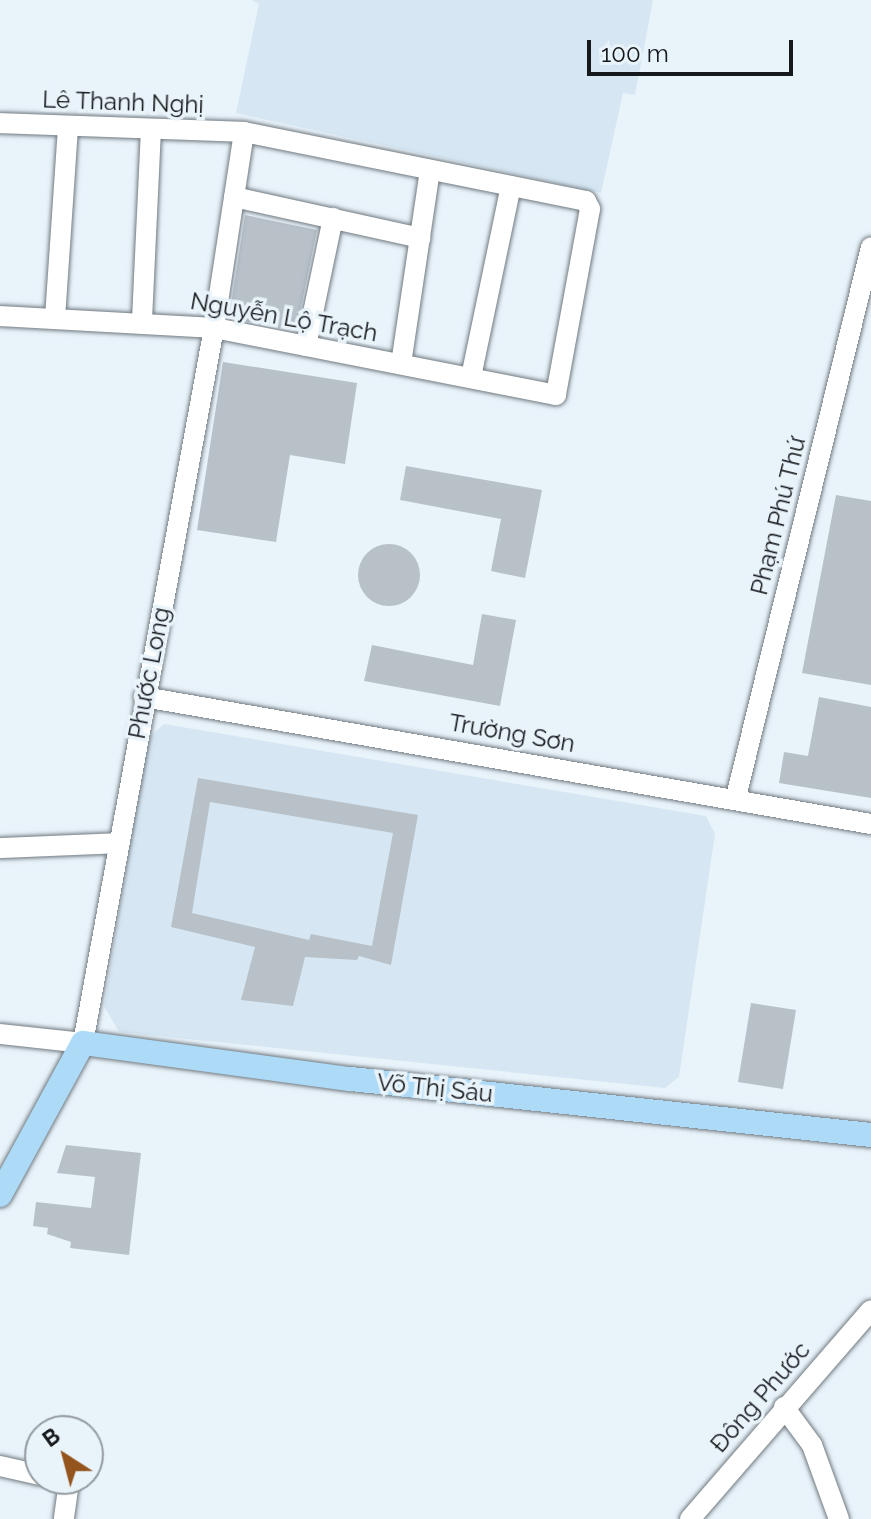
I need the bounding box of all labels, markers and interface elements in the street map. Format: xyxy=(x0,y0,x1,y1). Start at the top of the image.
scale bar xyxy=(591,24,797,74)
text: 100 m xyxy=(601,39,669,68)
street label: Lê Thanh Nghị xyxy=(41,85,205,119)
street label: Nguyễn Lộ Trạch xyxy=(188,286,380,348)
street label: Phạm Phú Thứ xyxy=(744,434,812,598)
street label: Phước Long xyxy=(122,605,176,741)
street label: Trường Sơn xyxy=(447,708,577,758)
street label: Võ Thị Sáu xyxy=(375,1068,495,1108)
street label: Đông Phước xyxy=(704,1336,816,1458)
north arrow xyxy=(24,1415,104,1495)
text: B xyxy=(37,1422,65,1452)

